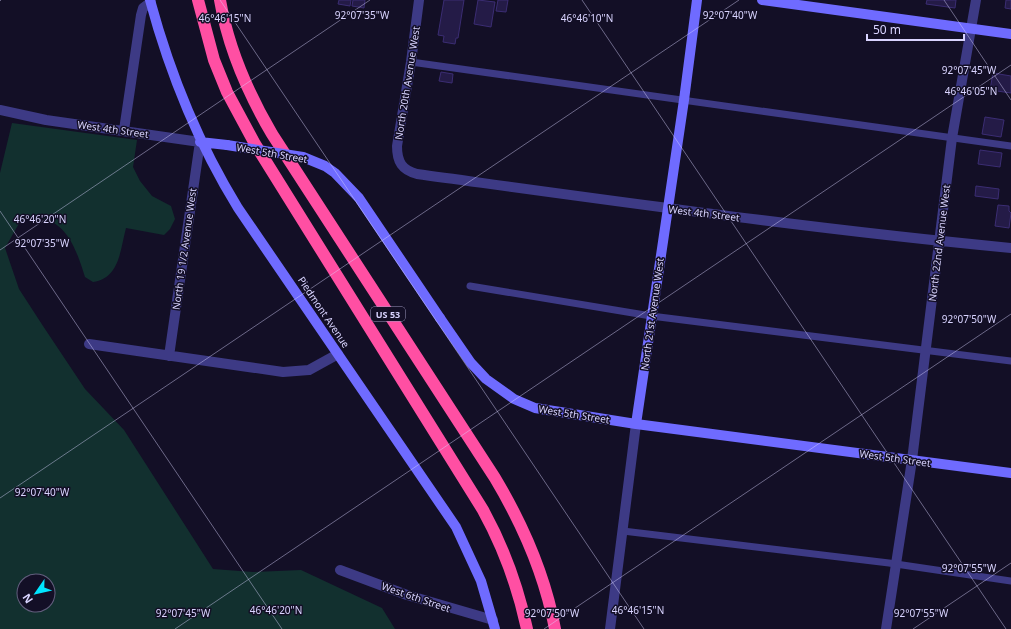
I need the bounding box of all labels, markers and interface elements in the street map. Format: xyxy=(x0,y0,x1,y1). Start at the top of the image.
text: 92°07'35"W xyxy=(335,8,390,22)
text: 92°07'40"W xyxy=(703,8,758,22)
text: 46°46'15"N xyxy=(199,11,251,25)
text: 46°46'10"N xyxy=(561,11,613,25)
scale bar xyxy=(867,16,964,42)
text: 50 m xyxy=(873,21,901,38)
street label: North 20th Avenue West xyxy=(391,25,423,141)
text: 92°07'45"W xyxy=(942,63,997,77)
text: 46°46'05"N xyxy=(945,84,997,98)
street label: West 4th Street xyxy=(76,117,150,141)
street label: West 5th Street xyxy=(235,140,309,166)
street label: North 22nd Avenue West xyxy=(925,184,953,302)
street label: North 19 1/2 Avenue West xyxy=(169,187,200,311)
street label: West 4th Street xyxy=(668,202,741,224)
text: 46°46'20"N xyxy=(14,212,66,226)
text: 92°07'35"W xyxy=(15,236,70,250)
street label: North 21st Avenue West xyxy=(637,256,667,371)
street label: Piedmont Avenue xyxy=(295,274,353,351)
road number: US 53 xyxy=(371,307,405,321)
text: 92°07'50"W xyxy=(942,312,997,326)
street label: West 5th Street xyxy=(537,401,611,427)
street label: West 5th Street xyxy=(858,446,932,470)
text: 92°07'40"W xyxy=(15,485,70,499)
text: 92°07'55"W xyxy=(942,561,997,575)
north arrow xyxy=(16,573,56,613)
street label: West 6th Street xyxy=(380,579,453,615)
text: N xyxy=(19,591,36,607)
text: 46°46'20"N xyxy=(250,603,302,617)
text: 46°46'15"N xyxy=(612,603,664,617)
text: 92°07'45"W xyxy=(156,606,211,620)
text: 92°07'50"W xyxy=(525,606,580,620)
text: 92°07'55"W xyxy=(894,606,949,620)

